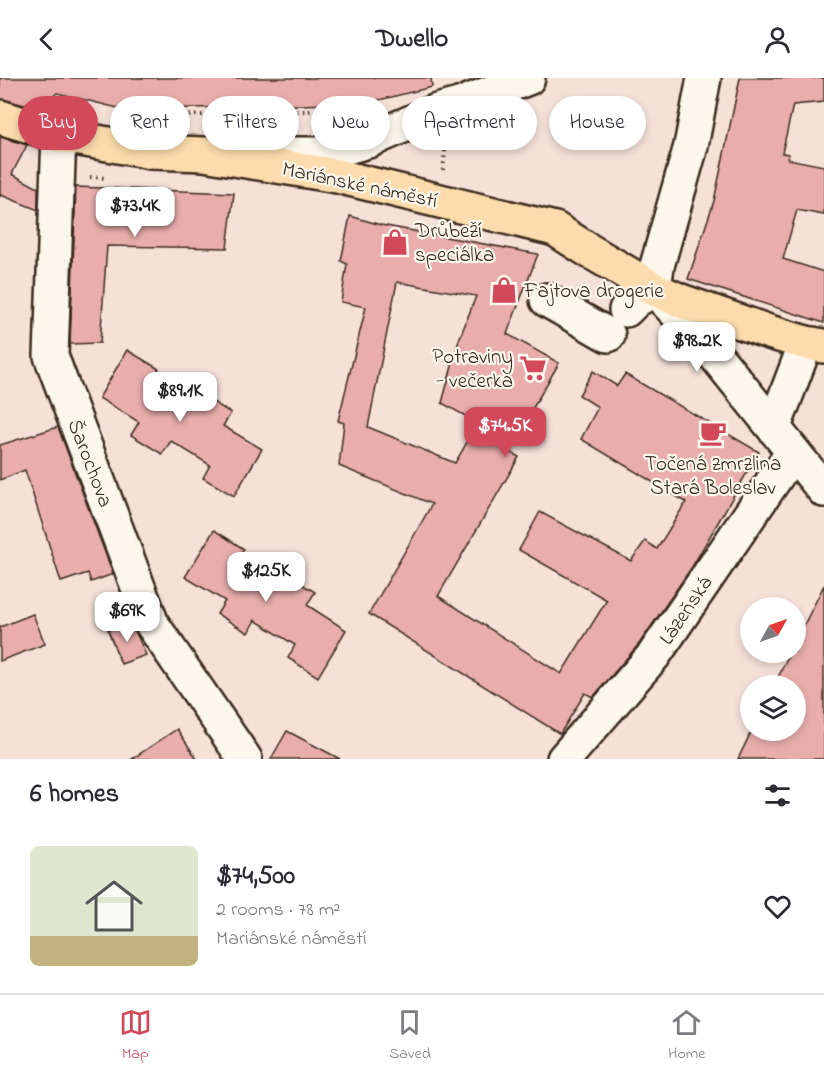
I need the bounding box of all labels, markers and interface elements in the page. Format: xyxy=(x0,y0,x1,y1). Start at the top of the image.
text: Dwello xyxy=(376,20,448,59)
icon: back xyxy=(30,23,63,56)
icon: person xyxy=(761,23,794,56)
chip: Buy xyxy=(18,96,98,150)
chip: Rent xyxy=(110,96,190,150)
chip: Filters xyxy=(202,96,299,150)
chip: New xyxy=(311,96,390,150)
chip: Apartment xyxy=(402,96,537,150)
chip: House xyxy=(549,96,646,150)
street label: Mariánské náměstí xyxy=(279,155,440,217)
pin: $73.4K xyxy=(86,187,184,238)
text: $73.4K xyxy=(110,192,160,221)
place label: Drůbeží speciálka xyxy=(414,217,494,271)
shop icon: Drůbeží speciálka xyxy=(380,227,410,257)
shop icon: Fajtova drogerie xyxy=(489,275,519,305)
place label: Fajtova drogerie xyxy=(523,277,664,309)
pin: $98.2K xyxy=(648,322,746,373)
text: $98.2K xyxy=(672,327,722,356)
place label: Potraviny - večerka xyxy=(432,343,513,397)
supermarket icon: Potraviny - večerka xyxy=(518,353,548,383)
pin: $89.1K xyxy=(131,372,229,423)
text: $89.1K xyxy=(157,377,203,406)
pin: $74.5K xyxy=(456,407,554,458)
text: $74.5K xyxy=(478,412,532,441)
street label: Šarochova xyxy=(59,415,120,512)
cafe icon: Točená zmrzlina Stará Boleslav xyxy=(698,418,728,448)
place label: Točená zmrzlina Stará Boleslav xyxy=(645,450,781,504)
pin: $125K xyxy=(224,552,308,603)
text: $125K xyxy=(241,557,291,586)
street label: Lázeňská xyxy=(653,570,721,652)
pin: $69K xyxy=(91,592,163,643)
text: $69K xyxy=(109,597,145,626)
north arrow xyxy=(740,597,806,663)
map controls xyxy=(740,597,806,741)
button: layers xyxy=(740,675,806,741)
text: 6 homes xyxy=(30,776,119,814)
icon: filters xyxy=(761,779,794,812)
text: $74,500 xyxy=(216,858,295,896)
icon: home xyxy=(78,870,150,942)
icon: heart xyxy=(761,890,794,923)
text: 2 rooms · 78 m² xyxy=(216,896,340,925)
text: Mariánské náměstí xyxy=(216,925,367,954)
tab: Map xyxy=(119,1006,152,1066)
tab: Saved xyxy=(389,1006,431,1066)
tab: Home xyxy=(668,1006,705,1066)

